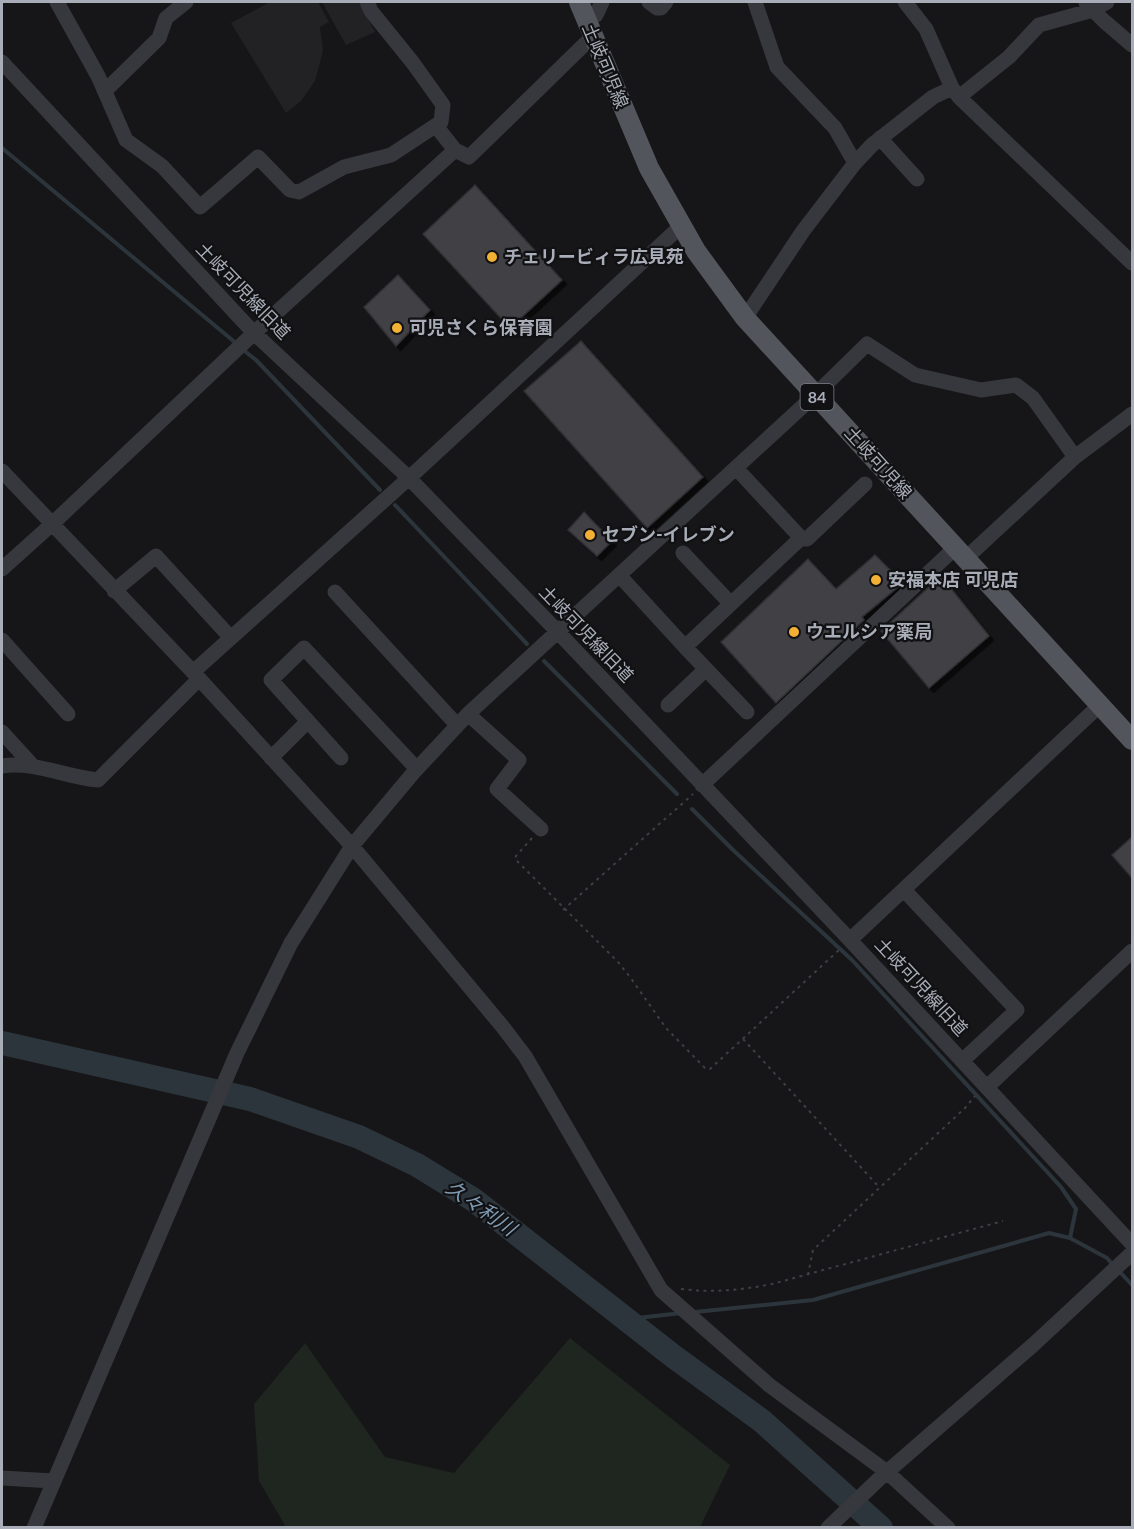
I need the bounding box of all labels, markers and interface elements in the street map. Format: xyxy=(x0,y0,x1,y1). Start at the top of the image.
street label: 土岐可児線 xyxy=(578,20,634,111)
street label: 土岐可児線旧道 xyxy=(192,237,295,343)
place label: チェリービィラ広見苑 xyxy=(504,245,684,267)
marker: チェリービィラ広見苑 xyxy=(485,250,499,264)
place label: 可児さくら保育園 xyxy=(409,316,553,338)
marker: 可児さくら保育園 xyxy=(390,321,404,335)
road number: 84 xyxy=(800,384,834,410)
street label: 土岐可児線 xyxy=(840,422,917,503)
place label: セブン-イレブン xyxy=(602,523,735,545)
marker: セブン-イレブン xyxy=(583,528,597,542)
place label: 安福本店 可児店 xyxy=(888,568,1018,590)
marker: 安福本店 可児店 xyxy=(869,573,883,587)
street label: 土岐可児線旧道 xyxy=(535,580,638,686)
place label: ウエルシア薬局 xyxy=(806,620,932,642)
marker: ウエルシア薬局 xyxy=(787,625,801,639)
street label: 土岐可児線旧道 xyxy=(871,933,973,1040)
water label: 久々利川 xyxy=(442,1174,523,1241)

